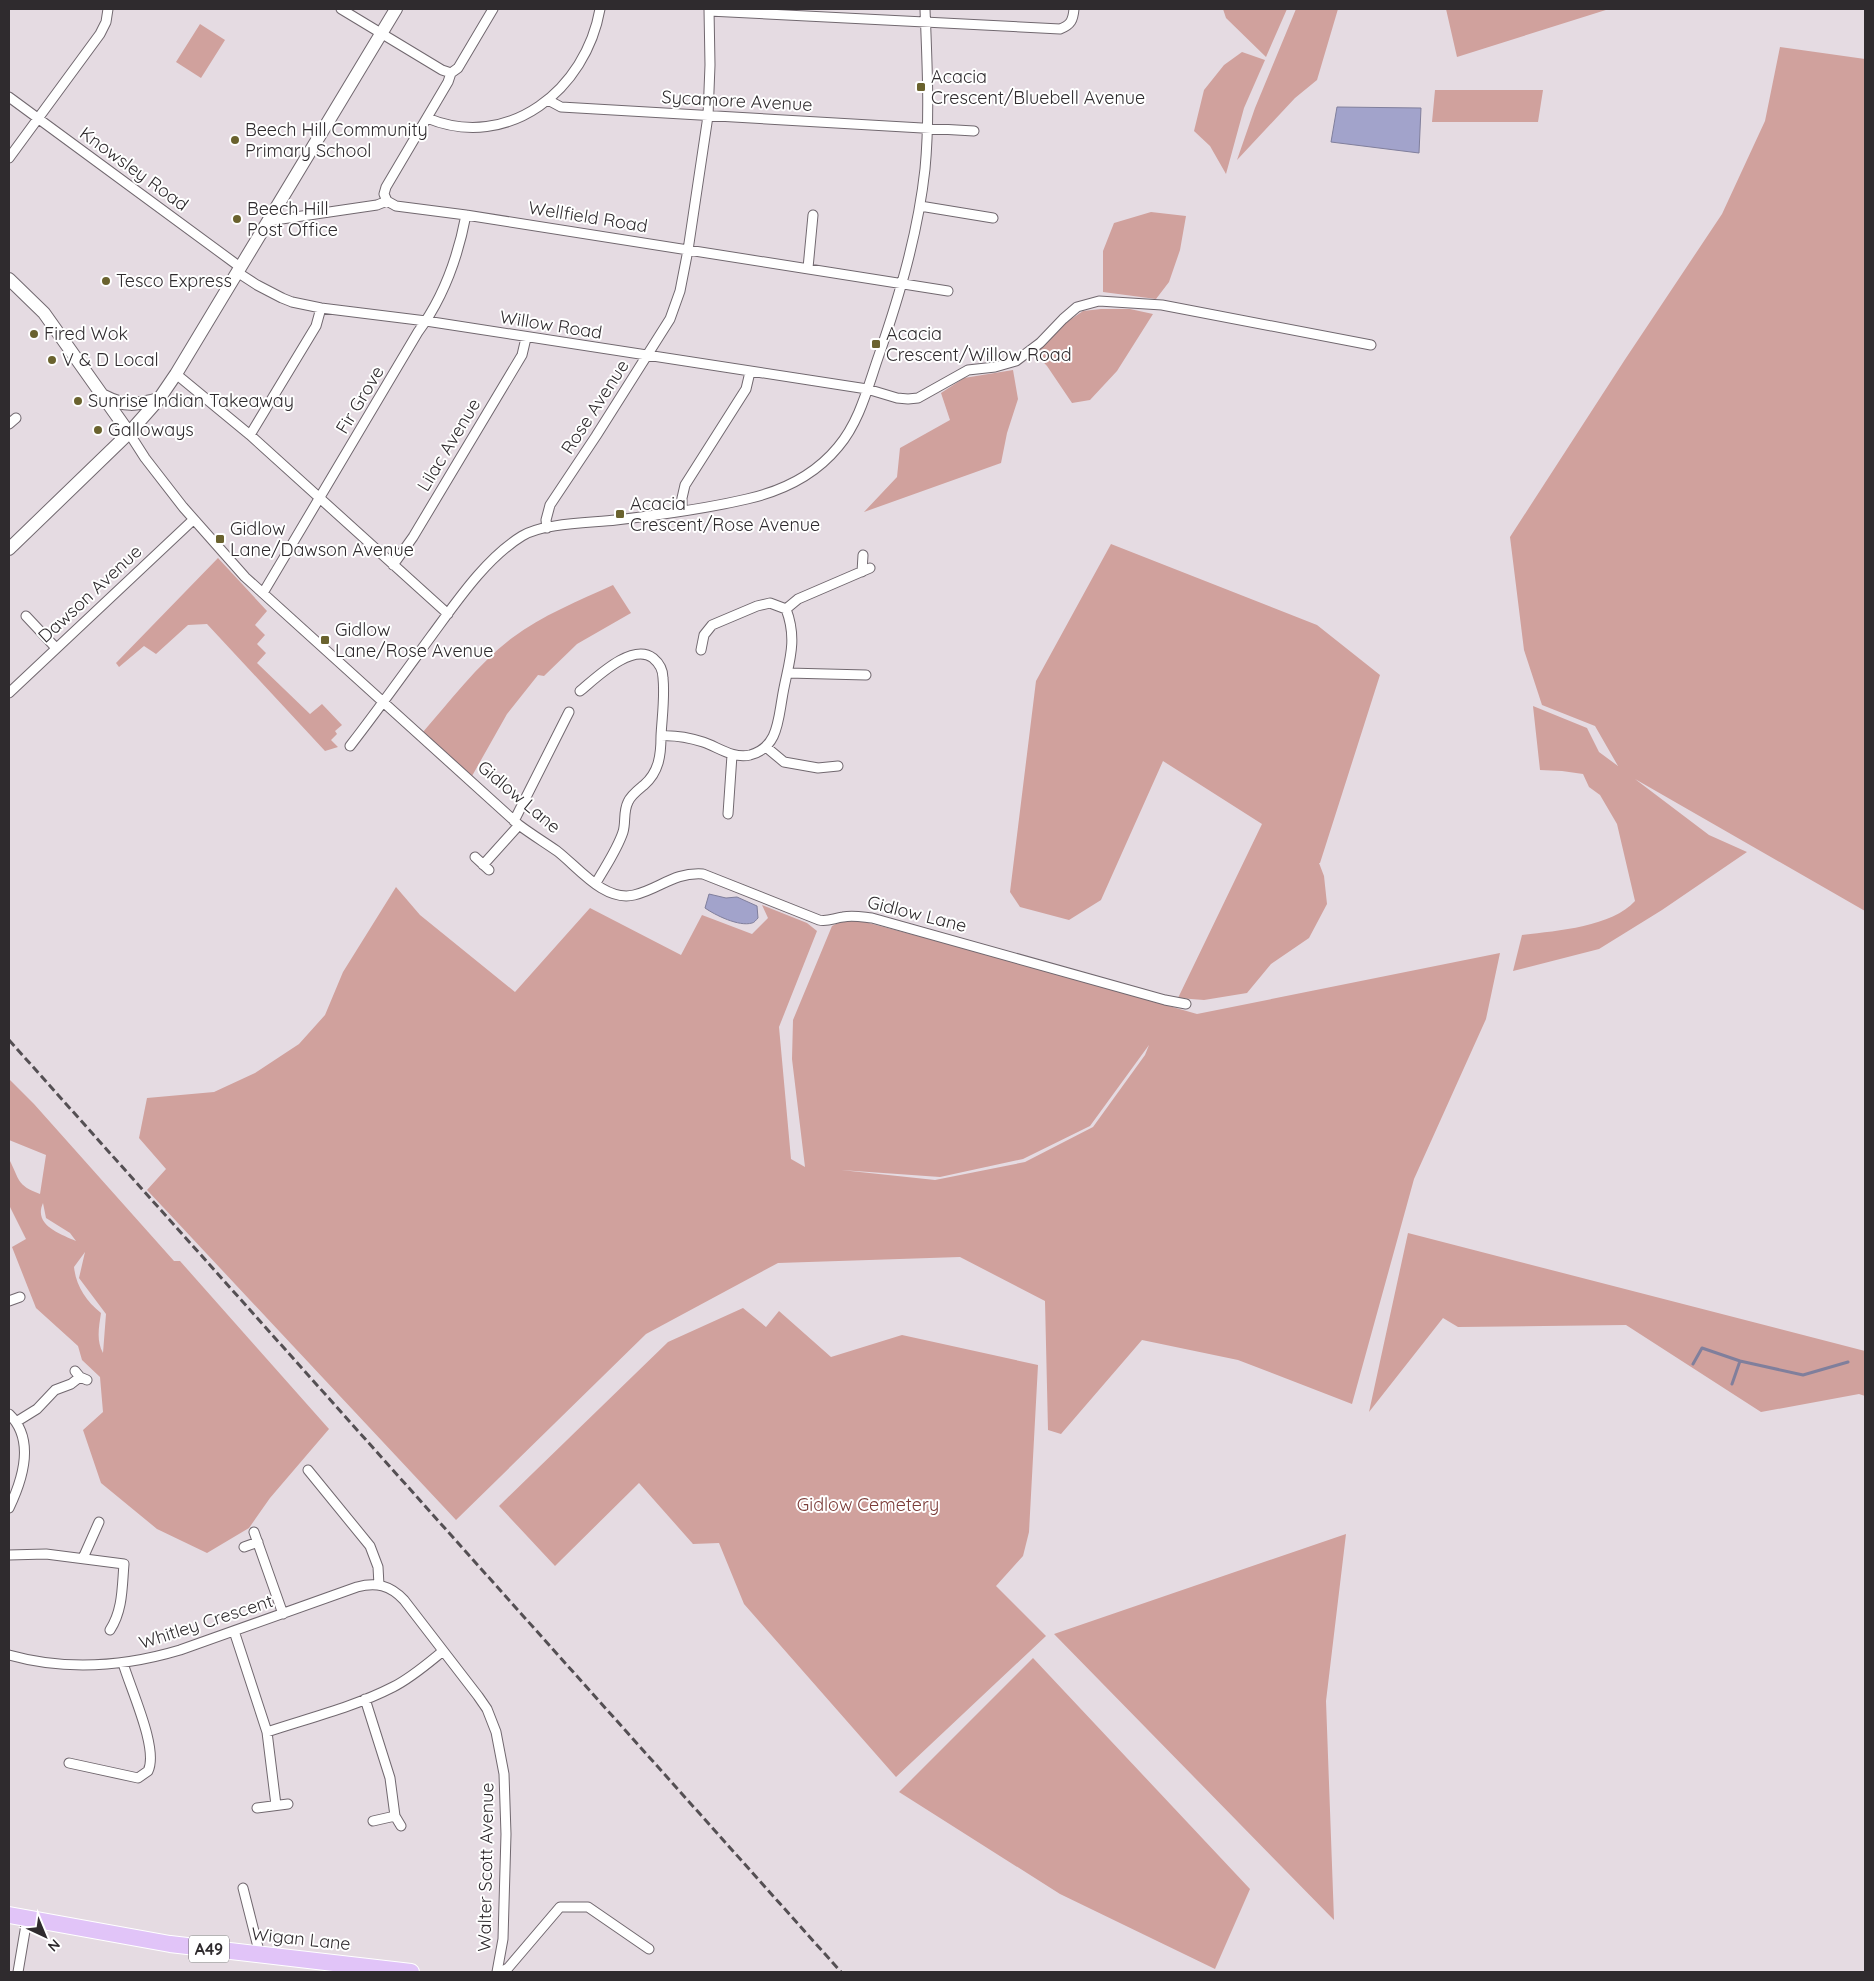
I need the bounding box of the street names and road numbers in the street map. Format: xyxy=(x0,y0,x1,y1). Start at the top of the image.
street label: Sycamore Avenue xyxy=(661,85,813,116)
street label: Knowsley Road xyxy=(75,121,193,216)
street label: Wellfield Road xyxy=(527,196,649,237)
street label: Willow Road xyxy=(498,305,604,344)
street label: Rose Avenue xyxy=(556,355,634,458)
street label: Fir Grove xyxy=(330,362,389,438)
street label: Lilac Avenue xyxy=(412,394,485,495)
street label: Dawson Avenue xyxy=(33,540,146,648)
street label: Gidlow Lane xyxy=(473,755,566,838)
street label: Gidlow Lane xyxy=(865,890,969,937)
street label: Whitley Crescent xyxy=(136,1589,276,1654)
street label: Walter Scott Avenue xyxy=(473,1782,498,1952)
street label: Wigan Lane xyxy=(250,1922,352,1955)
road number: A49 xyxy=(189,1936,229,1962)

